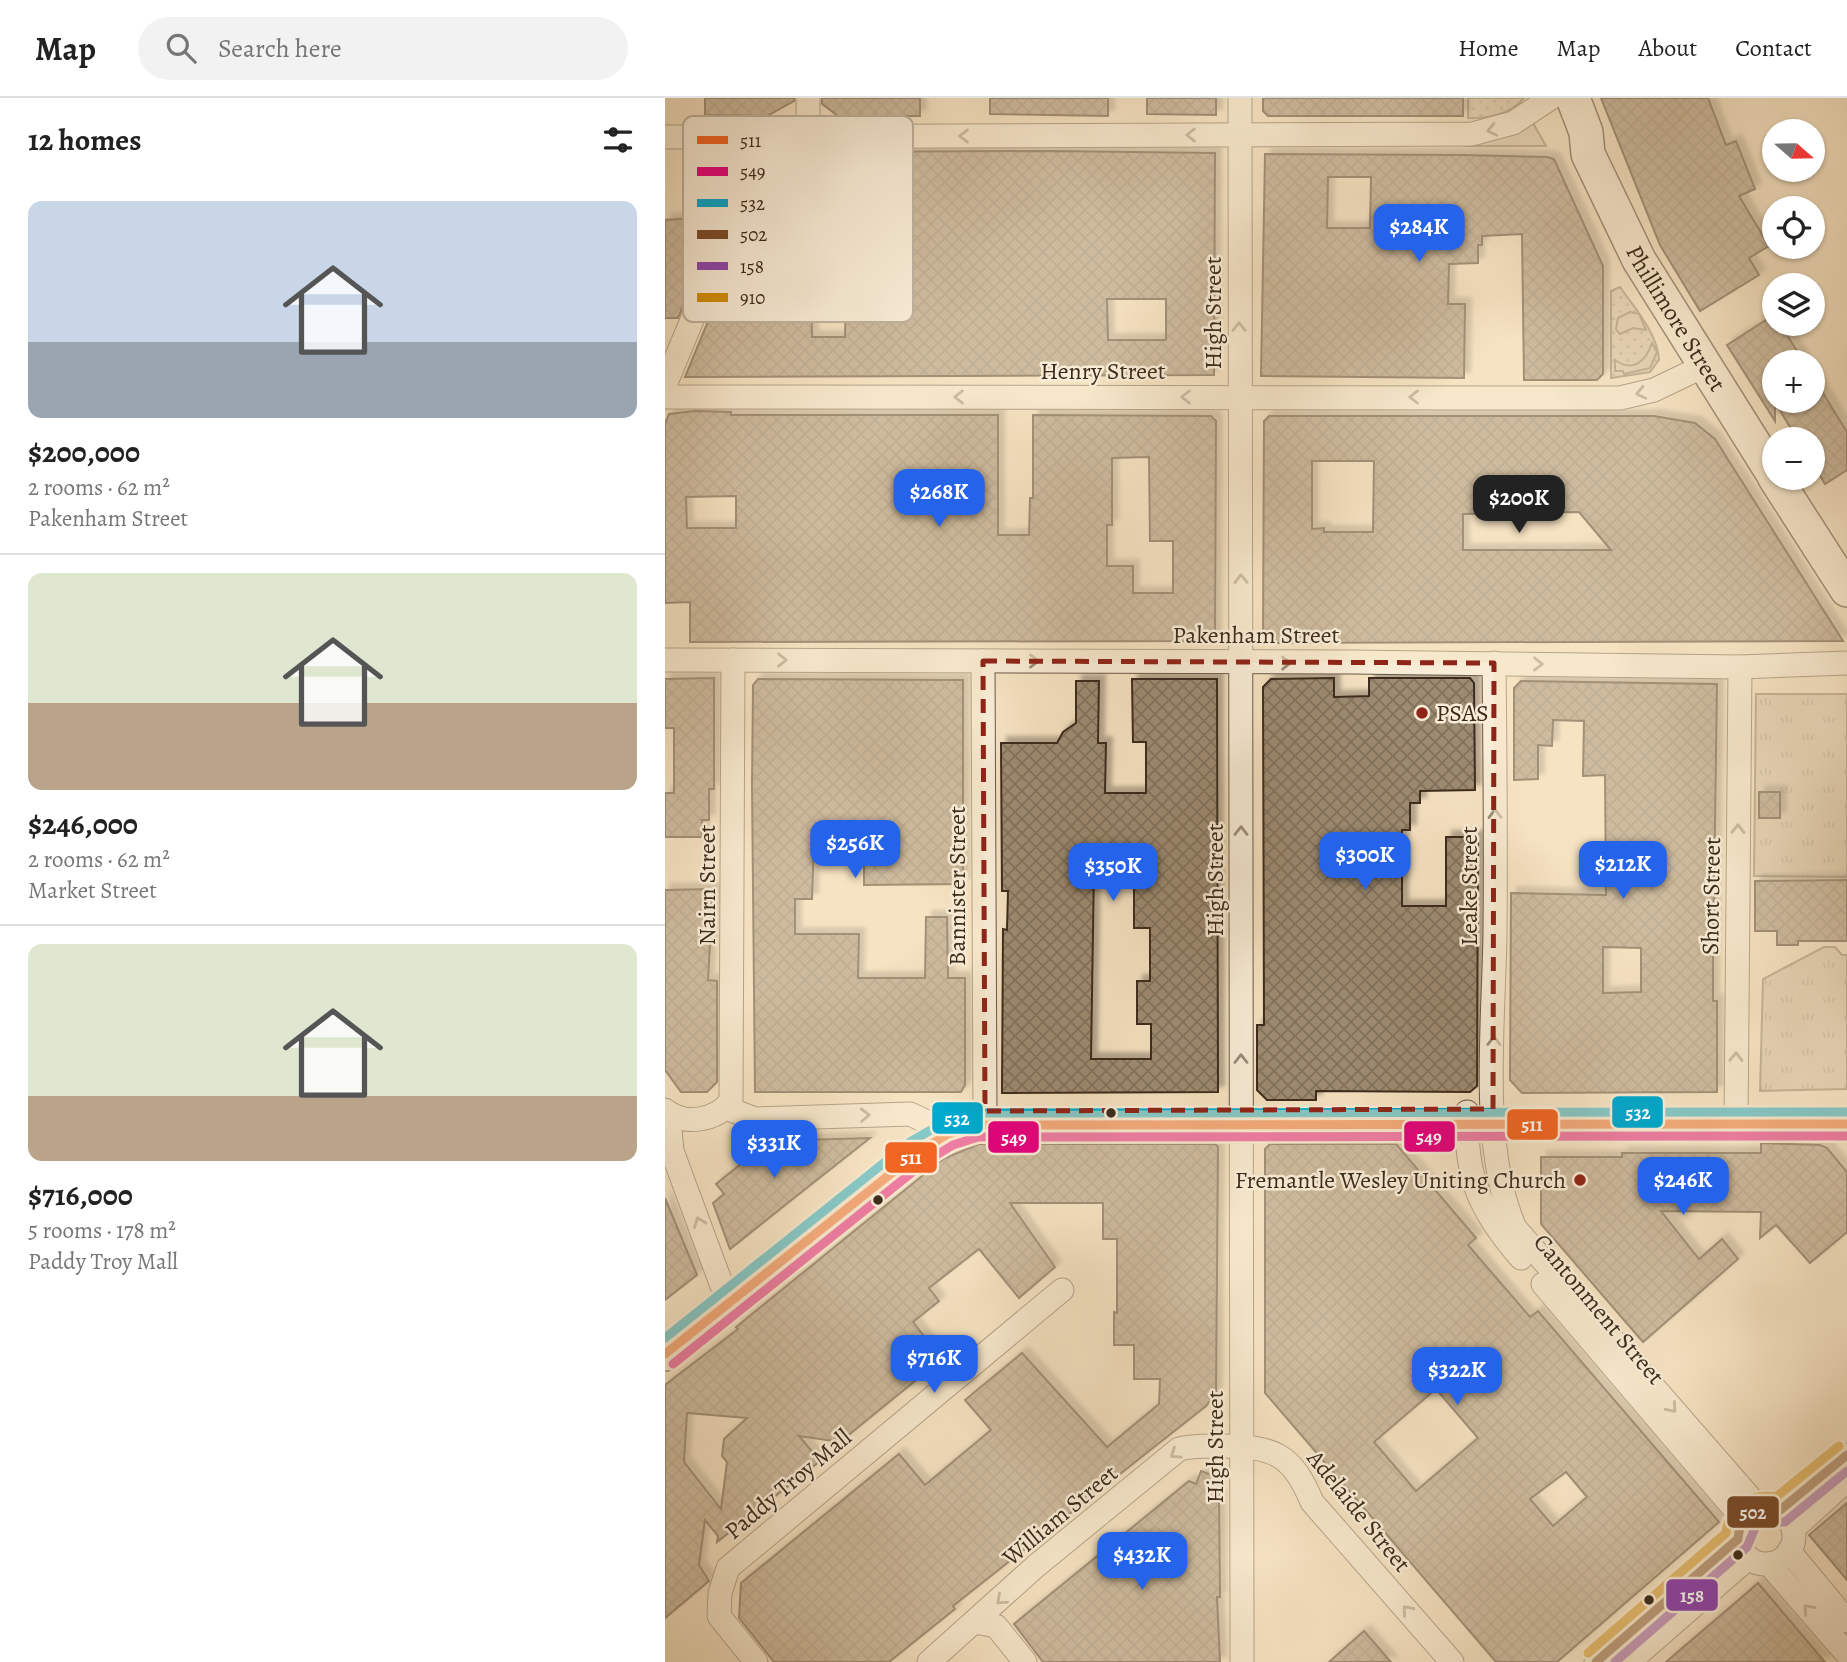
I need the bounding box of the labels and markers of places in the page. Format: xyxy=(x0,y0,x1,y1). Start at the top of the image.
pin: $284K xyxy=(1370,204,1468,264)
pin: $268K xyxy=(890,470,988,529)
pin: $200K xyxy=(1470,476,1568,535)
place label: PSAS xyxy=(1436,697,1489,729)
marker: PSAS xyxy=(1414,705,1430,721)
pin: $256K xyxy=(806,820,904,880)
pin: $300K xyxy=(1316,832,1414,892)
pin: $212K xyxy=(1574,842,1672,901)
pin: $350K xyxy=(1064,844,1162,903)
unlabelled marker xyxy=(1104,1106,1118,1120)
pin: $331K xyxy=(725,1121,823,1180)
pin: $246K xyxy=(1634,1158,1732,1217)
place label: Fremantle Wesley Uniting Church xyxy=(1235,1164,1566,1196)
marker: Fremantle Wesley Uniting Church xyxy=(1572,1172,1588,1188)
unlabelled marker xyxy=(871,1193,885,1207)
pin: $716K xyxy=(885,1336,983,1395)
pin: $322K xyxy=(1408,1348,1506,1407)
pin: $432K xyxy=(1093,1532,1191,1592)
unlabelled marker xyxy=(1731,1548,1745,1562)
unlabelled marker xyxy=(1642,1593,1656,1607)

